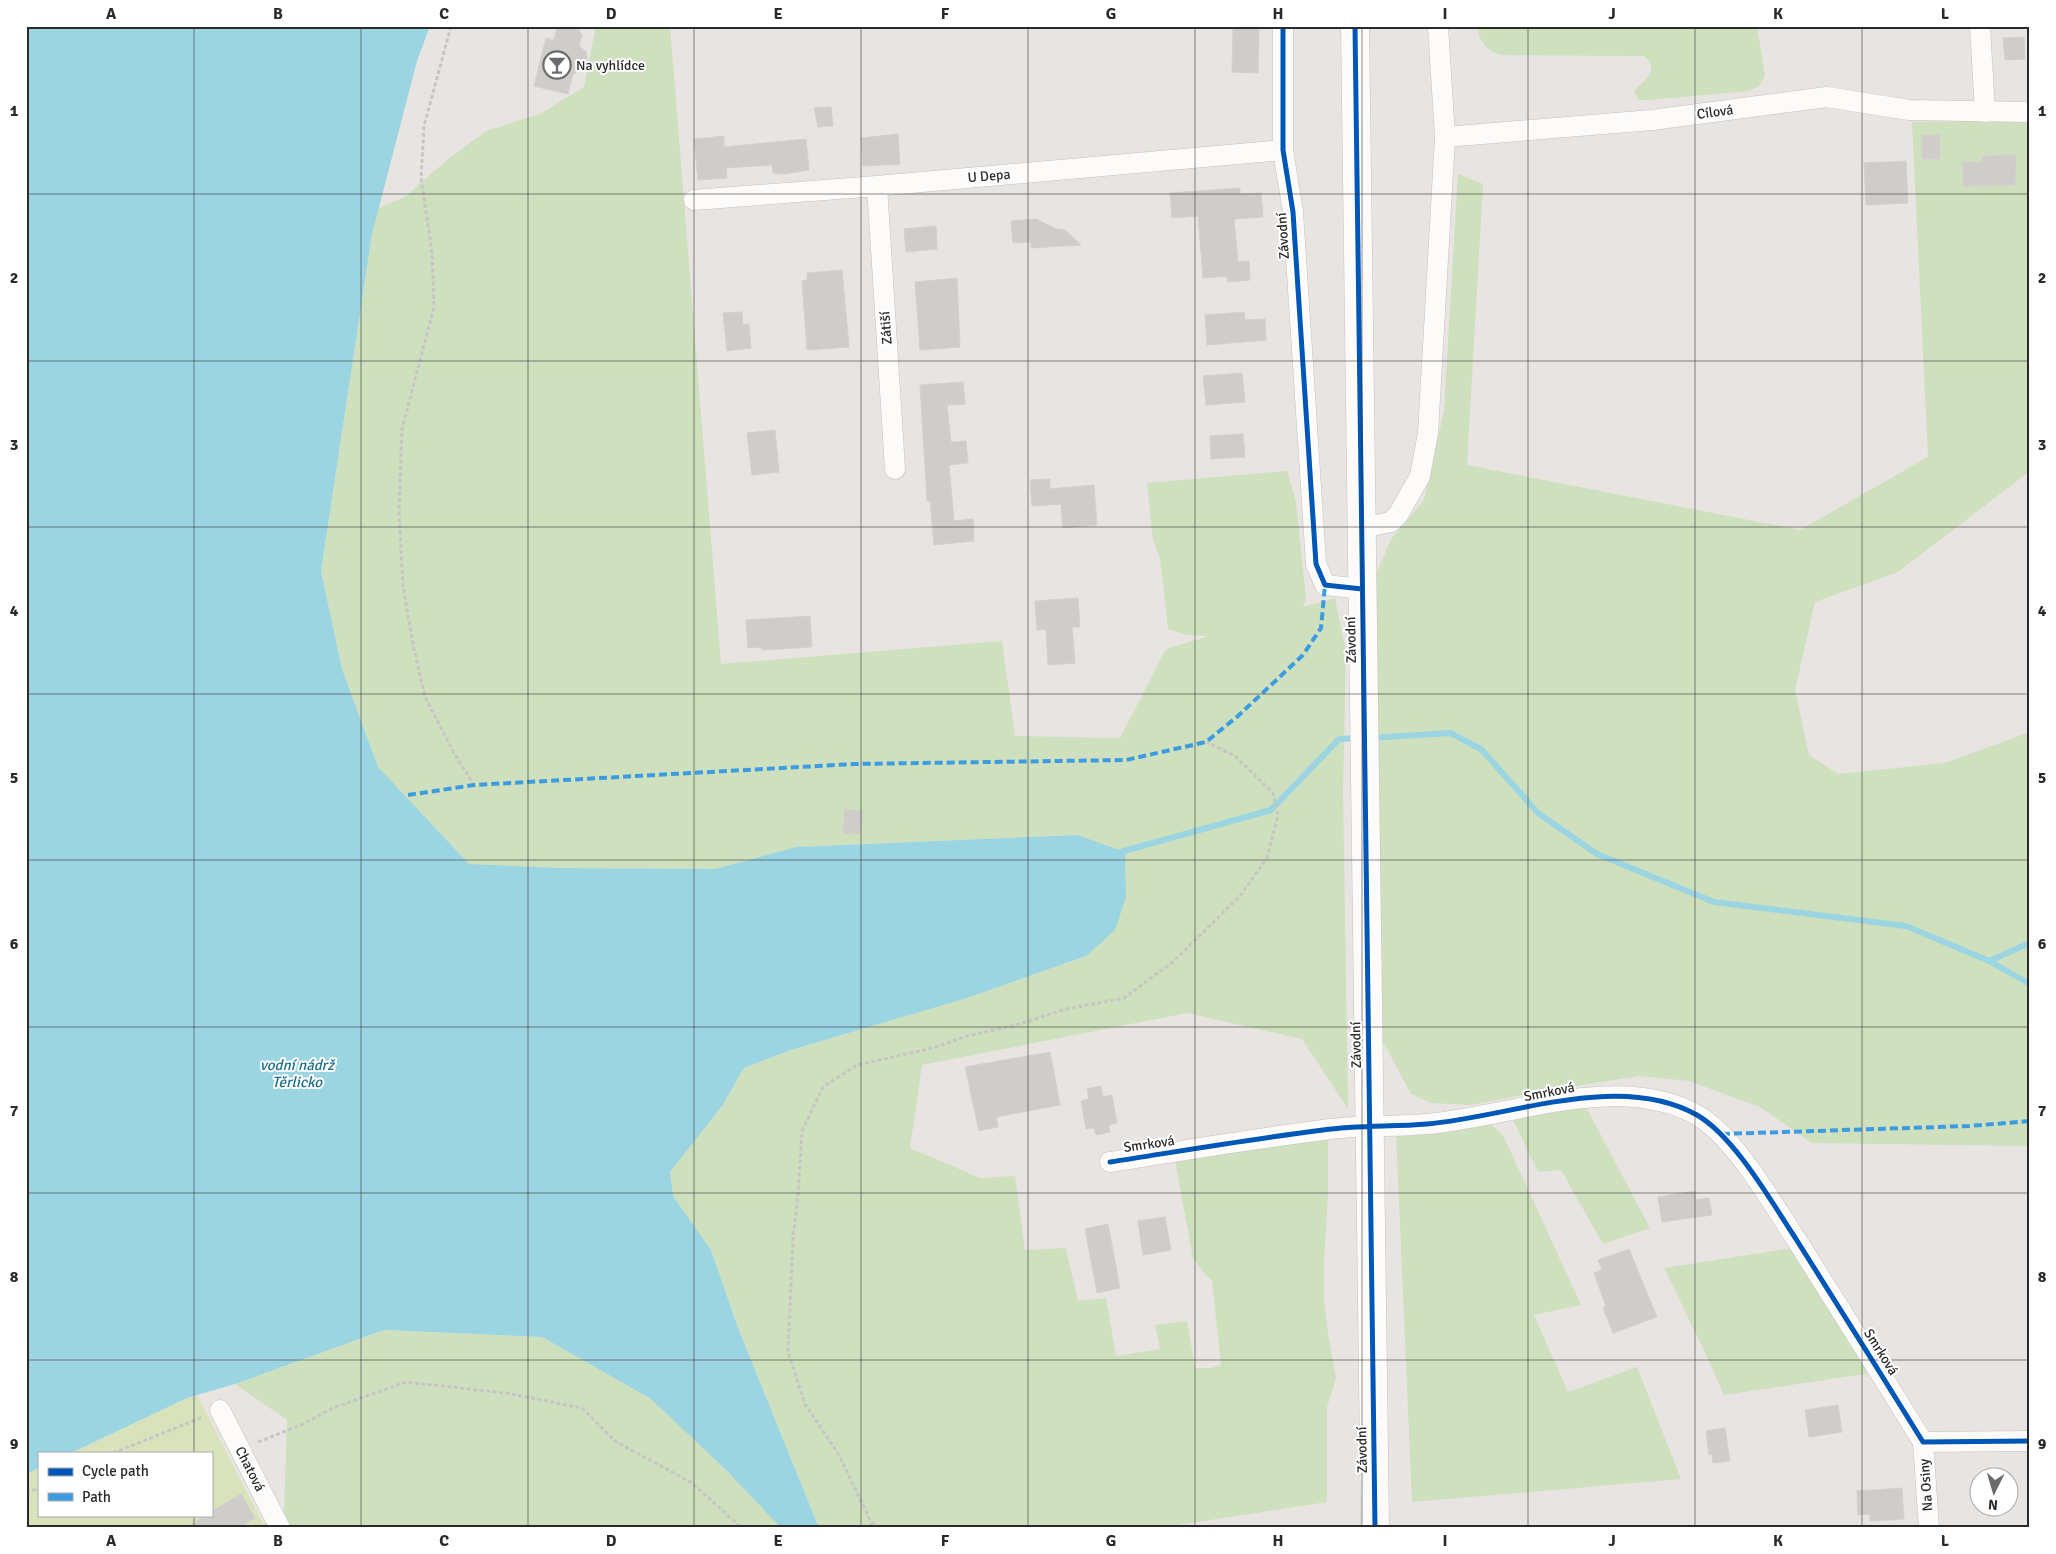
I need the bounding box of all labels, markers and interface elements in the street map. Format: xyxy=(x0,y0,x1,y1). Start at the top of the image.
text: A xyxy=(106,4,117,24)
text: B xyxy=(273,4,283,24)
text: C xyxy=(439,4,449,24)
text: D xyxy=(606,4,617,24)
text: E xyxy=(773,4,783,24)
text: F xyxy=(941,4,950,24)
text: G xyxy=(1106,4,1116,24)
text: H xyxy=(1273,4,1283,24)
text: I xyxy=(1442,4,1448,24)
text: J xyxy=(1608,4,1616,24)
text: K xyxy=(1773,4,1783,24)
text: L xyxy=(1941,4,1950,24)
bar icon: Na vyhlídce xyxy=(542,50,572,80)
place label: Na vyhlídce xyxy=(576,57,645,74)
text: 1 xyxy=(10,101,19,121)
street label: Cílová xyxy=(1696,101,1734,123)
text: 1 xyxy=(2038,101,2047,121)
street label: U Depa xyxy=(967,166,1011,186)
street label: Závodní xyxy=(1273,212,1293,260)
text: 2 xyxy=(10,268,18,288)
text: 2 xyxy=(2038,268,2046,288)
street label: Zátiší xyxy=(876,311,896,345)
text: 3 xyxy=(10,435,18,455)
text: 3 xyxy=(2038,435,2046,455)
text: 4 xyxy=(10,601,19,621)
text: 4 xyxy=(2038,601,2047,621)
street label: Závodní xyxy=(1342,616,1360,664)
text: 5 xyxy=(10,768,18,788)
text: 5 xyxy=(2038,768,2046,788)
text: 6 xyxy=(10,934,19,954)
text: 6 xyxy=(2038,934,2047,954)
street label: Závodní xyxy=(1347,1021,1365,1069)
water label: vodní nádrž Těrlicko xyxy=(260,1056,336,1091)
street label: Smrková xyxy=(1522,1079,1576,1105)
text: 7 xyxy=(10,1101,19,1121)
text: 7 xyxy=(2038,1101,2047,1121)
street label: Smrková xyxy=(1122,1132,1176,1156)
text: 8 xyxy=(10,1267,19,1287)
text: 8 xyxy=(2038,1267,2047,1287)
street label: Smrková xyxy=(1860,1326,1902,1378)
street label: Závodní xyxy=(1353,1426,1371,1474)
text: 9 xyxy=(10,1434,19,1454)
text: 9 xyxy=(2038,1434,2047,1454)
street label: Chatová xyxy=(231,1444,269,1494)
legend xyxy=(38,1452,212,1516)
street label: Na Osiny xyxy=(1916,1458,1936,1512)
text: Cycle path xyxy=(82,1462,149,1480)
north arrow xyxy=(1968,1466,2018,1516)
text: Path xyxy=(82,1488,111,1506)
text: N xyxy=(1987,1496,1999,1513)
text: A xyxy=(106,1531,117,1551)
text: B xyxy=(273,1531,283,1551)
text: C xyxy=(439,1531,449,1551)
text: D xyxy=(606,1531,617,1551)
text: E xyxy=(773,1531,783,1551)
text: F xyxy=(941,1531,950,1551)
text: G xyxy=(1106,1531,1116,1551)
text: H xyxy=(1273,1531,1283,1551)
text: I xyxy=(1442,1531,1448,1551)
text: J xyxy=(1608,1531,1616,1551)
text: K xyxy=(1773,1531,1783,1551)
text: L xyxy=(1941,1531,1950,1551)

